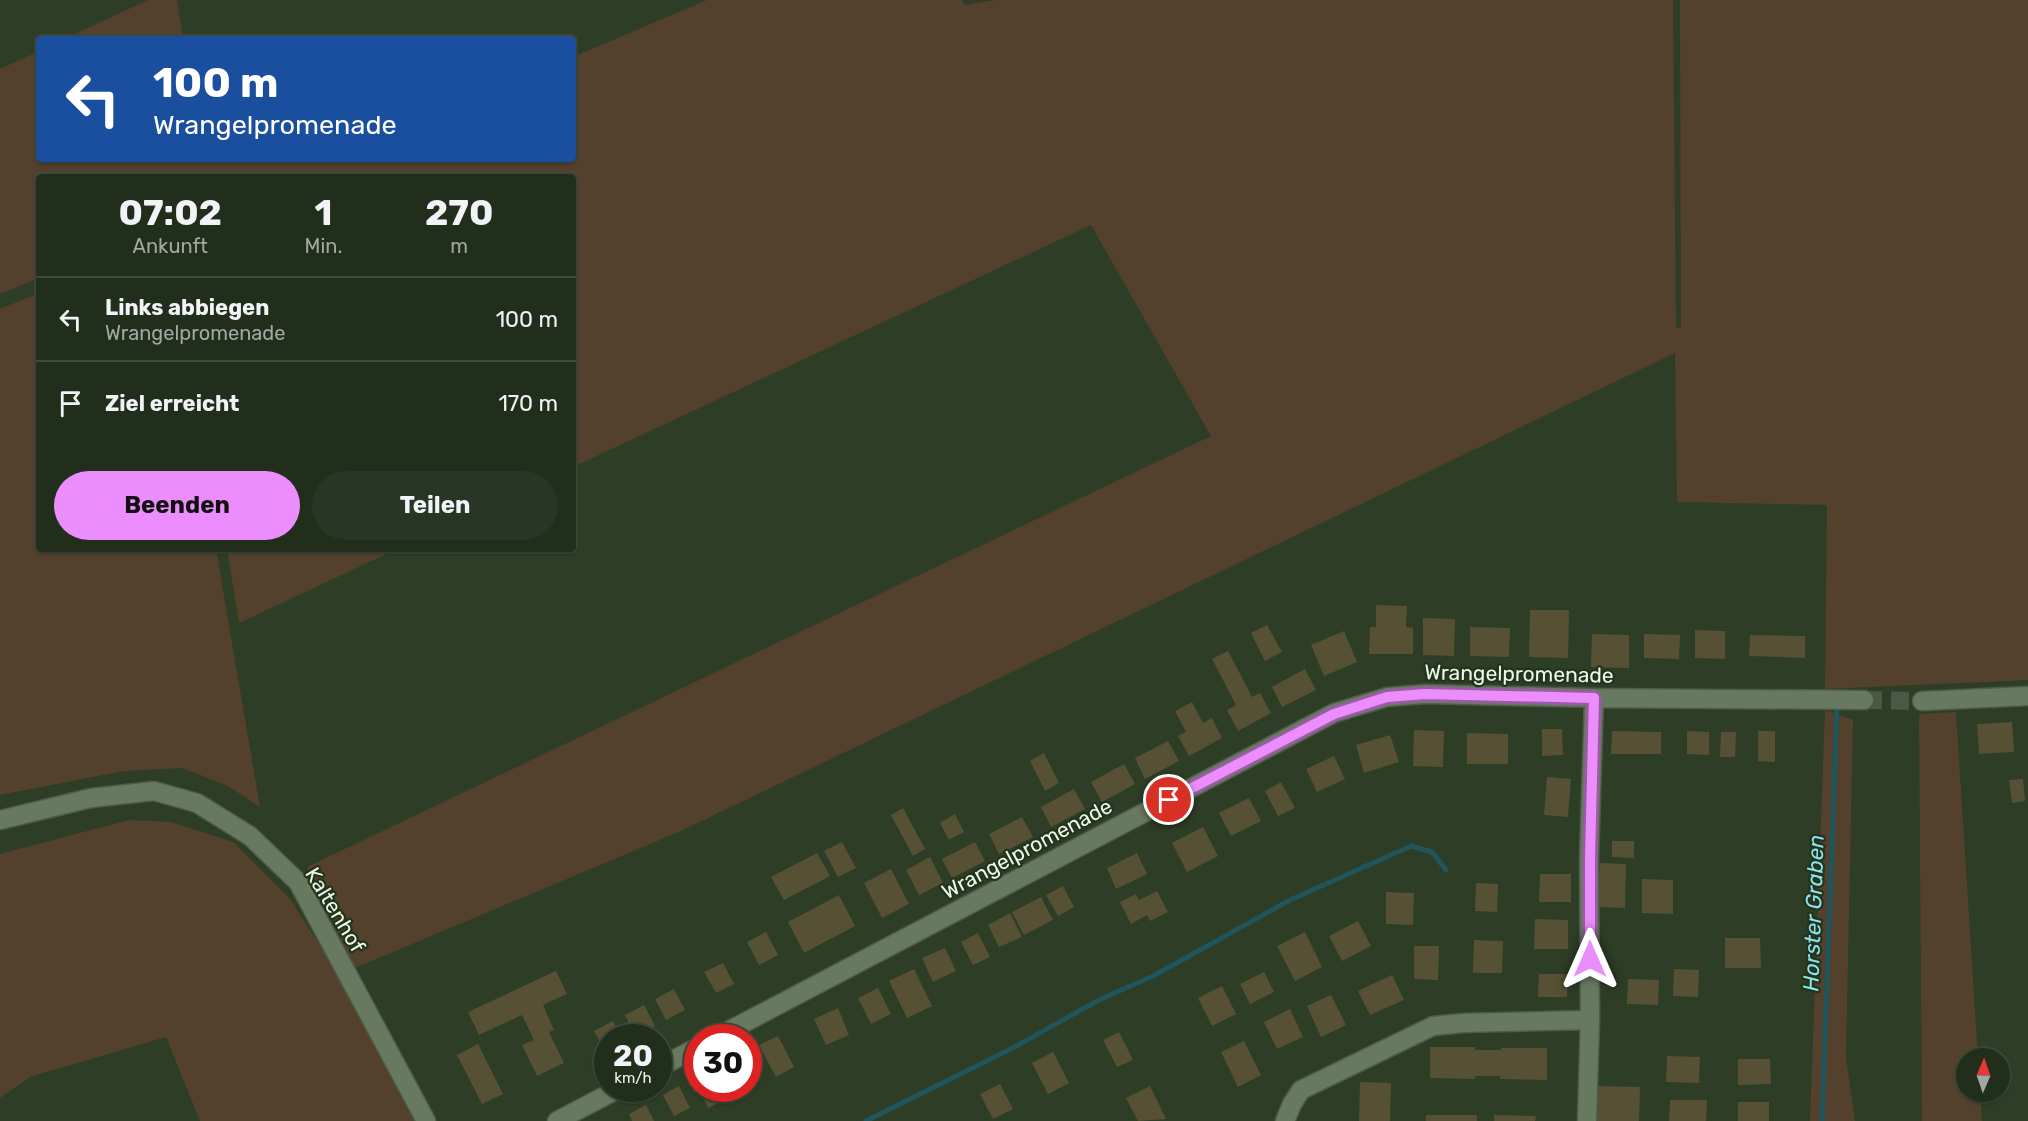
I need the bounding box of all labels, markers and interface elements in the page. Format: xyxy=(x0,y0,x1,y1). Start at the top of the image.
text: 100 m xyxy=(153,58,278,108)
icon: left xyxy=(54,60,132,138)
text: Wrangelpromenade xyxy=(153,109,397,141)
text: 07:02 xyxy=(119,191,222,234)
text: 1 xyxy=(315,191,332,234)
text: 270 xyxy=(425,191,493,234)
text: Ankunft xyxy=(133,234,208,258)
text: Min. xyxy=(305,234,342,258)
text: m xyxy=(450,234,468,258)
text: Links abbiegen xyxy=(105,294,269,321)
icon: left xyxy=(54,303,87,336)
text: 100 m xyxy=(496,306,558,333)
text: Wrangelpromenade xyxy=(105,321,285,345)
icon: arrive xyxy=(54,387,87,420)
text: Ziel erreicht xyxy=(105,390,239,417)
text: 170 m xyxy=(498,390,558,417)
button: Beenden xyxy=(54,471,300,540)
button: Teilen xyxy=(312,471,558,540)
street label: Wrangelpromenade xyxy=(1424,659,1614,688)
pin xyxy=(1143,774,1194,825)
icon: arrive xyxy=(1152,783,1185,816)
street label: Wrangelpromenade xyxy=(937,793,1116,904)
water label: Horster Graben xyxy=(1797,834,1830,992)
street label: Kaltenhof xyxy=(300,863,371,957)
position arrow xyxy=(1558,927,1622,991)
speed limit sign: 30 xyxy=(684,1024,762,1102)
text: 20 xyxy=(613,1038,653,1074)
north arrow xyxy=(1956,1048,2010,1102)
map controls xyxy=(1956,1048,2010,1102)
text: km/h xyxy=(614,1069,652,1087)

